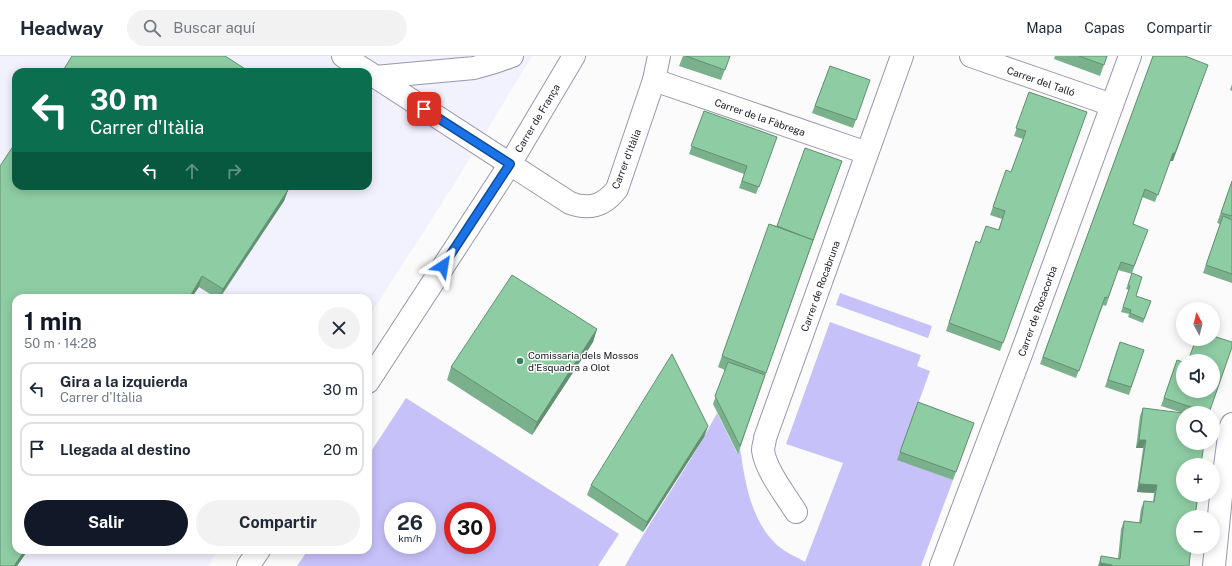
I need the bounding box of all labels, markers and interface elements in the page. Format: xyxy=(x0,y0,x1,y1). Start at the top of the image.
search box xyxy=(127,10,407,46)
text: Headway xyxy=(20,17,103,39)
icon: search xyxy=(141,17,163,39)
text: Buscar aquí xyxy=(173,19,255,36)
text: Mapa xyxy=(1026,20,1062,36)
text: Capas xyxy=(1084,20,1125,36)
text: Compartir xyxy=(1147,20,1212,36)
street label: Carrer del Talló xyxy=(1005,64,1077,98)
street label: Carrer de França xyxy=(512,82,562,154)
text: 30 m xyxy=(90,83,158,116)
icon: left xyxy=(24,84,76,136)
pin xyxy=(407,92,441,126)
street label: Carrer de la Fàbrega xyxy=(713,96,807,138)
icon: arrive xyxy=(413,98,435,120)
text: Carrer d'Itàlia xyxy=(90,117,204,138)
street label: Carrer d'Itàlia xyxy=(609,127,643,191)
icon: left xyxy=(139,160,161,182)
icon: ahead xyxy=(181,160,203,182)
icon: right xyxy=(223,160,245,182)
street label: Carrer de Rocabruna xyxy=(798,239,842,333)
position arrow xyxy=(422,245,464,287)
street label: Carrer de Rocacorba xyxy=(1015,264,1059,358)
north arrow xyxy=(1176,302,1220,346)
map controls xyxy=(1176,302,1220,554)
text: 1 min xyxy=(24,307,82,335)
button: close xyxy=(318,307,360,349)
text: 50 m · 14:28 xyxy=(24,336,97,351)
place label: Comissaria dels Mossos d'Esquadra a Olot xyxy=(528,349,639,373)
button: sound xyxy=(1176,354,1220,398)
marker: Comissaria dels Mossos d'Esquadra a Olot xyxy=(515,356,525,366)
text: Gira a la izquierda xyxy=(60,373,188,390)
icon: left xyxy=(26,378,48,400)
text: 30 m xyxy=(323,381,358,398)
text: Carrer d'Itàlia xyxy=(60,390,143,405)
button: search xyxy=(1176,406,1220,450)
icon: arrive xyxy=(26,438,48,460)
text: Llegada al destino xyxy=(60,441,191,458)
text: 20 m xyxy=(323,441,358,458)
button: + xyxy=(1176,458,1220,502)
button: Salir xyxy=(24,500,188,546)
button: Compartir xyxy=(196,500,360,546)
speed limit sign: 30 xyxy=(444,502,496,554)
button: − xyxy=(1176,510,1220,554)
text: 26 xyxy=(397,511,423,535)
text: km/h xyxy=(398,532,422,544)

